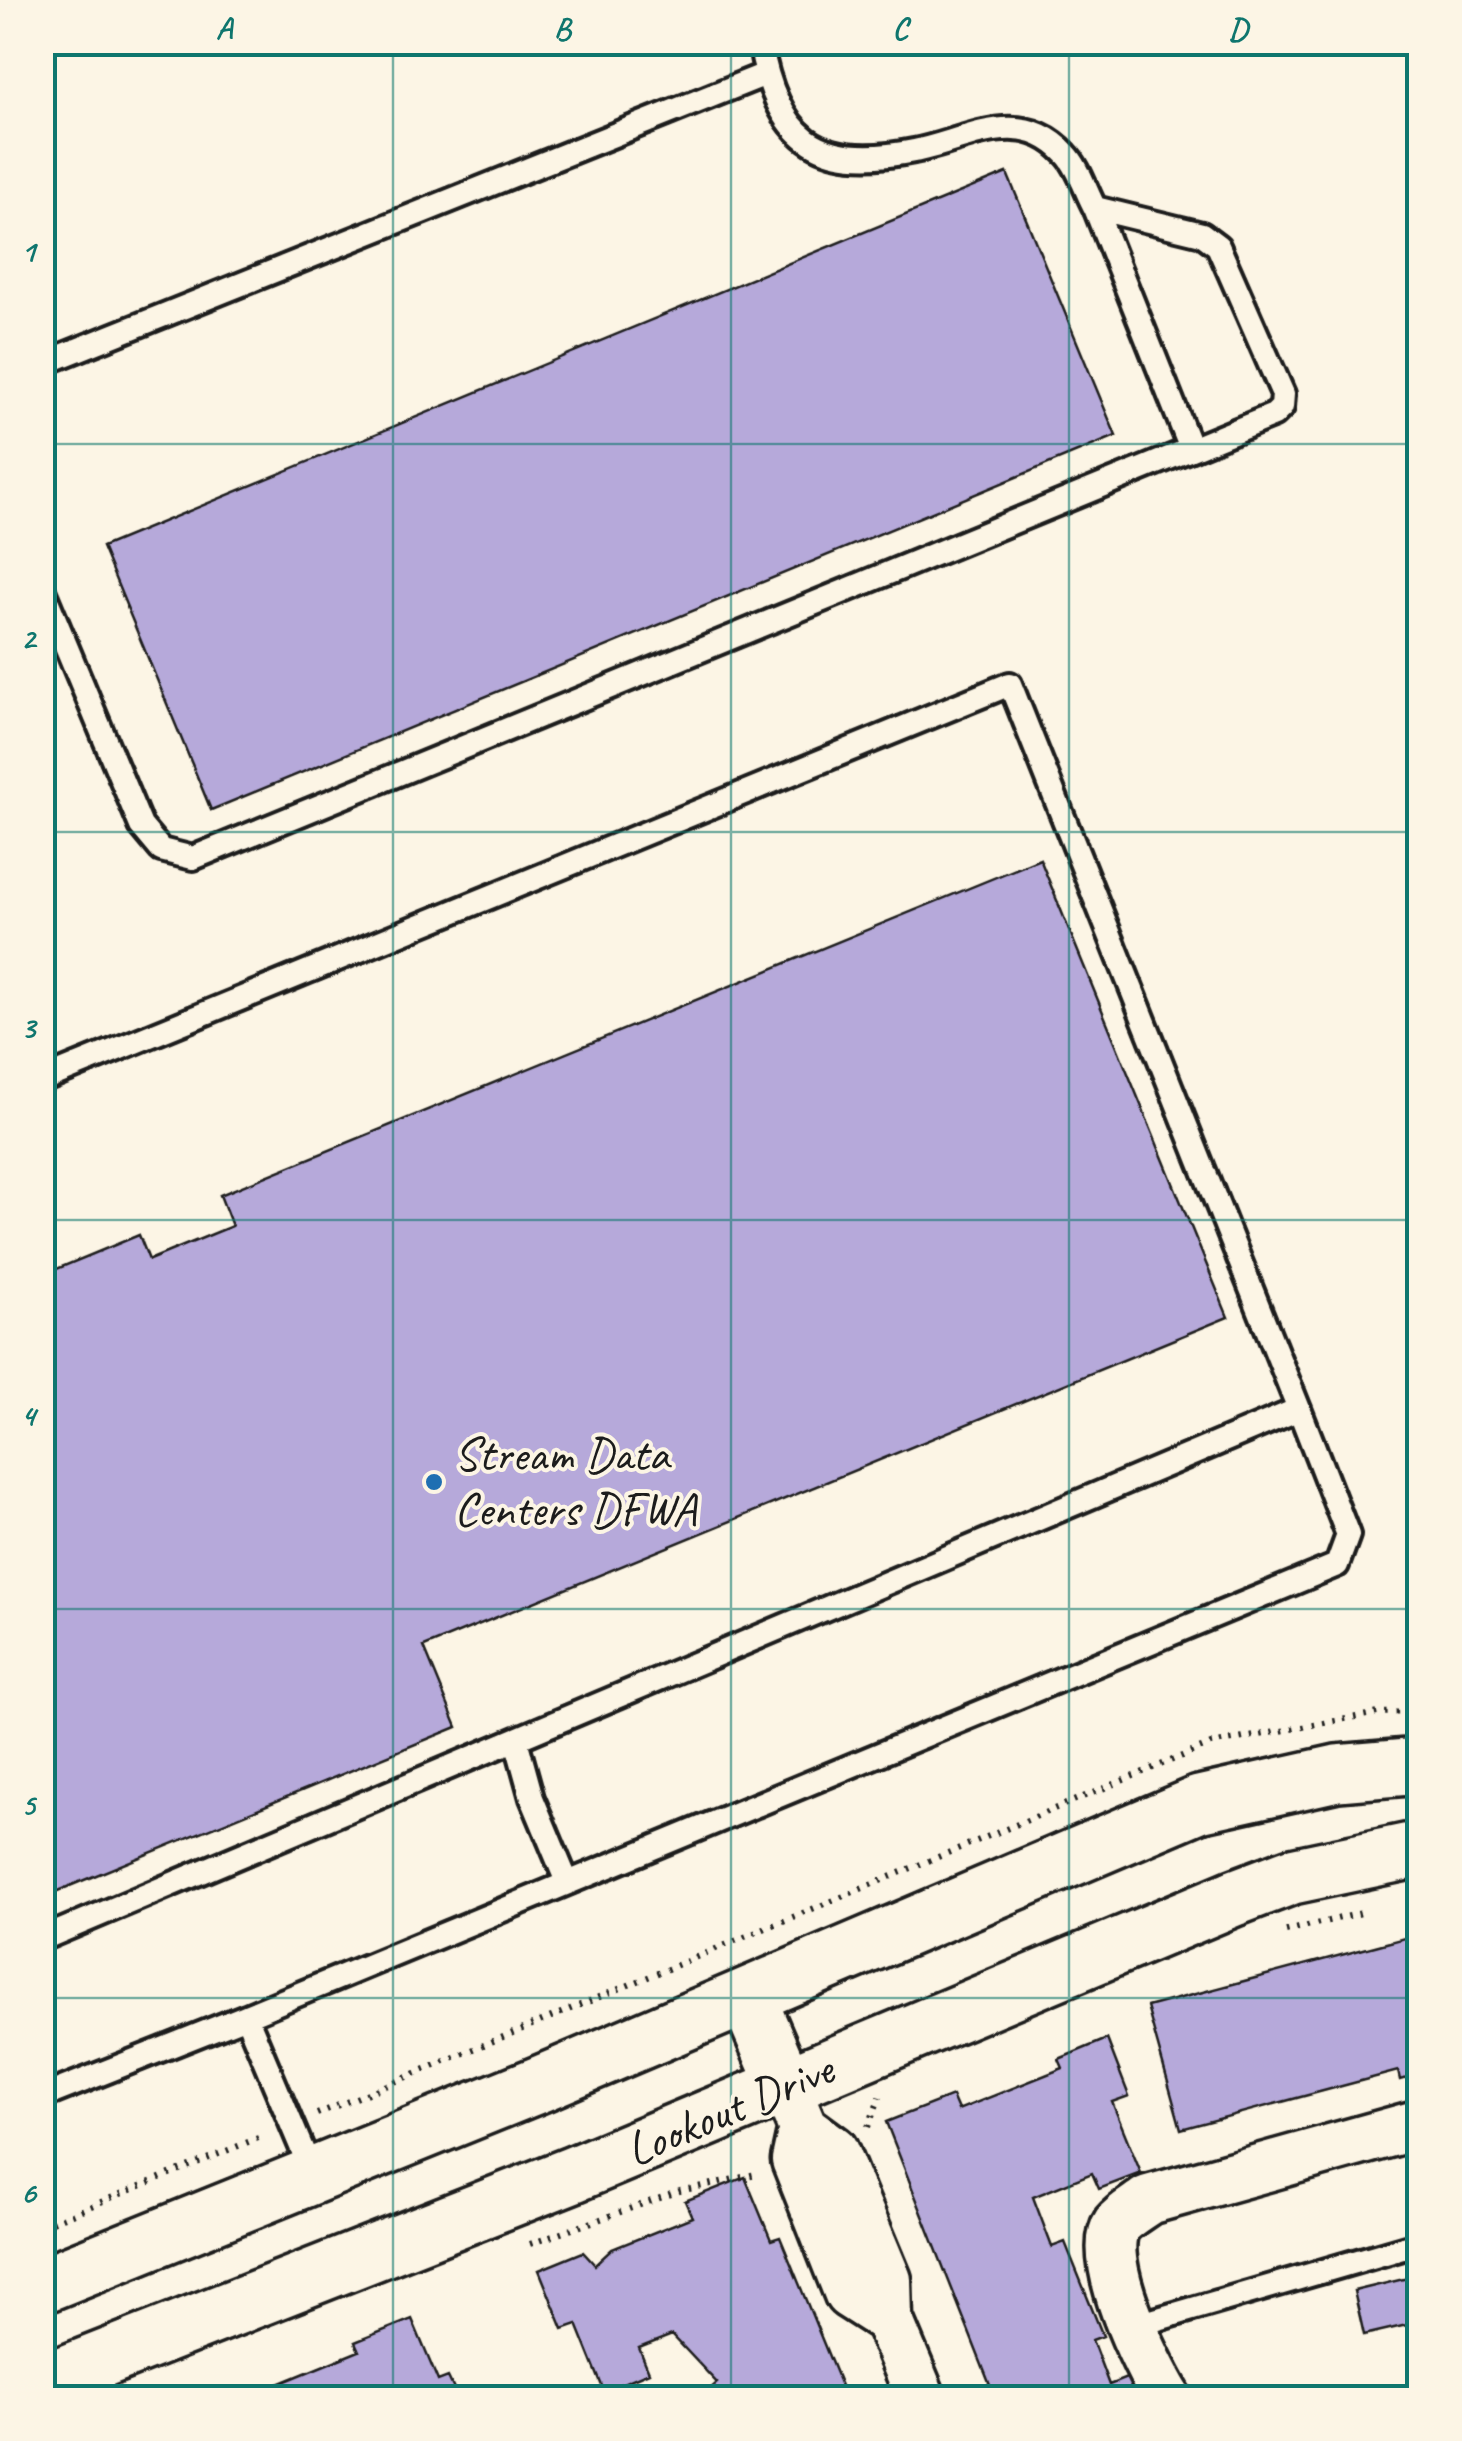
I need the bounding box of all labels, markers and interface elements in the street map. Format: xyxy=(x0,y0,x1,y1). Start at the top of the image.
text: A xyxy=(216,8,235,49)
text: B xyxy=(554,8,573,49)
text: C xyxy=(892,8,912,49)
text: D xyxy=(1229,8,1251,49)
text: 1 xyxy=(21,230,39,271)
text: 2 xyxy=(21,618,38,659)
text: 3 xyxy=(21,1007,38,1048)
text: 4 xyxy=(21,1395,39,1436)
place label: Stream Data Centers DFWA xyxy=(454,1424,698,1539)
marker: Stream Data Centers DFWA xyxy=(423,1471,445,1493)
text: 5 xyxy=(21,1784,38,1825)
street label: Lookout Drive xyxy=(616,2037,845,2180)
text: 6 xyxy=(20,2172,37,2213)

